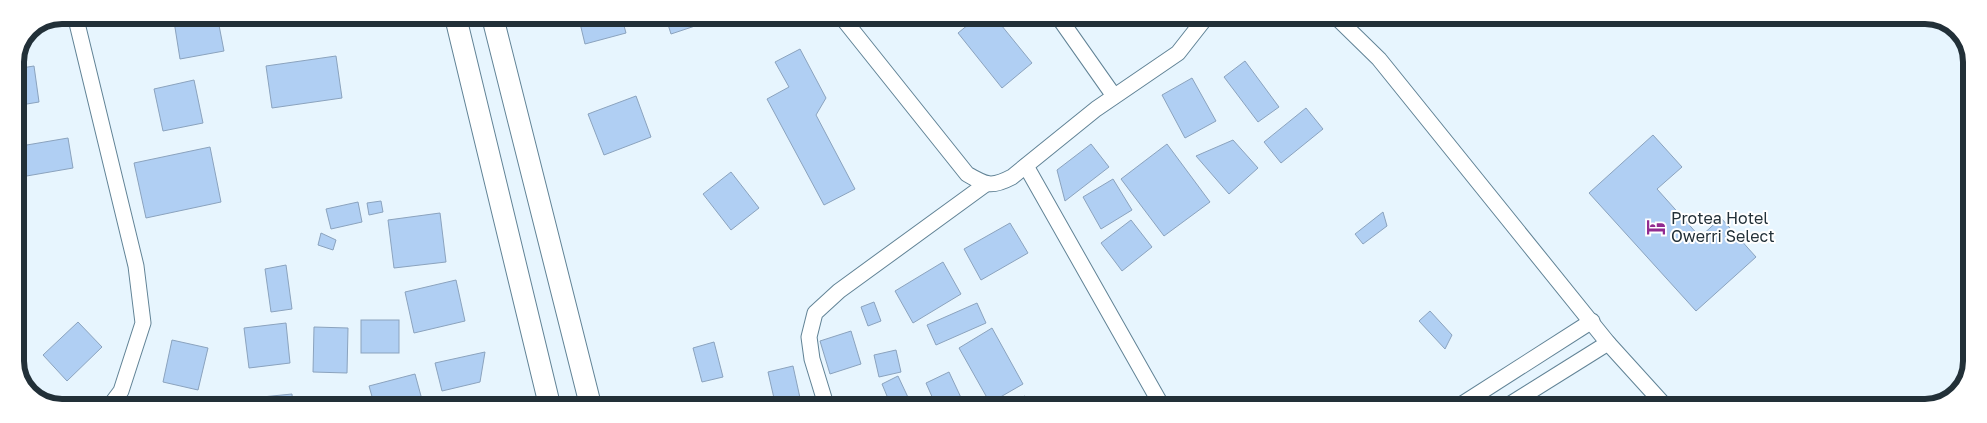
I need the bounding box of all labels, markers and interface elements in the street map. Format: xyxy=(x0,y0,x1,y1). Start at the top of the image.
place label: Protea Hotel Owerri Select xyxy=(1671,208,1775,246)
hotel icon: Protea Hotel Owerri Select xyxy=(1645,216,1667,238)

